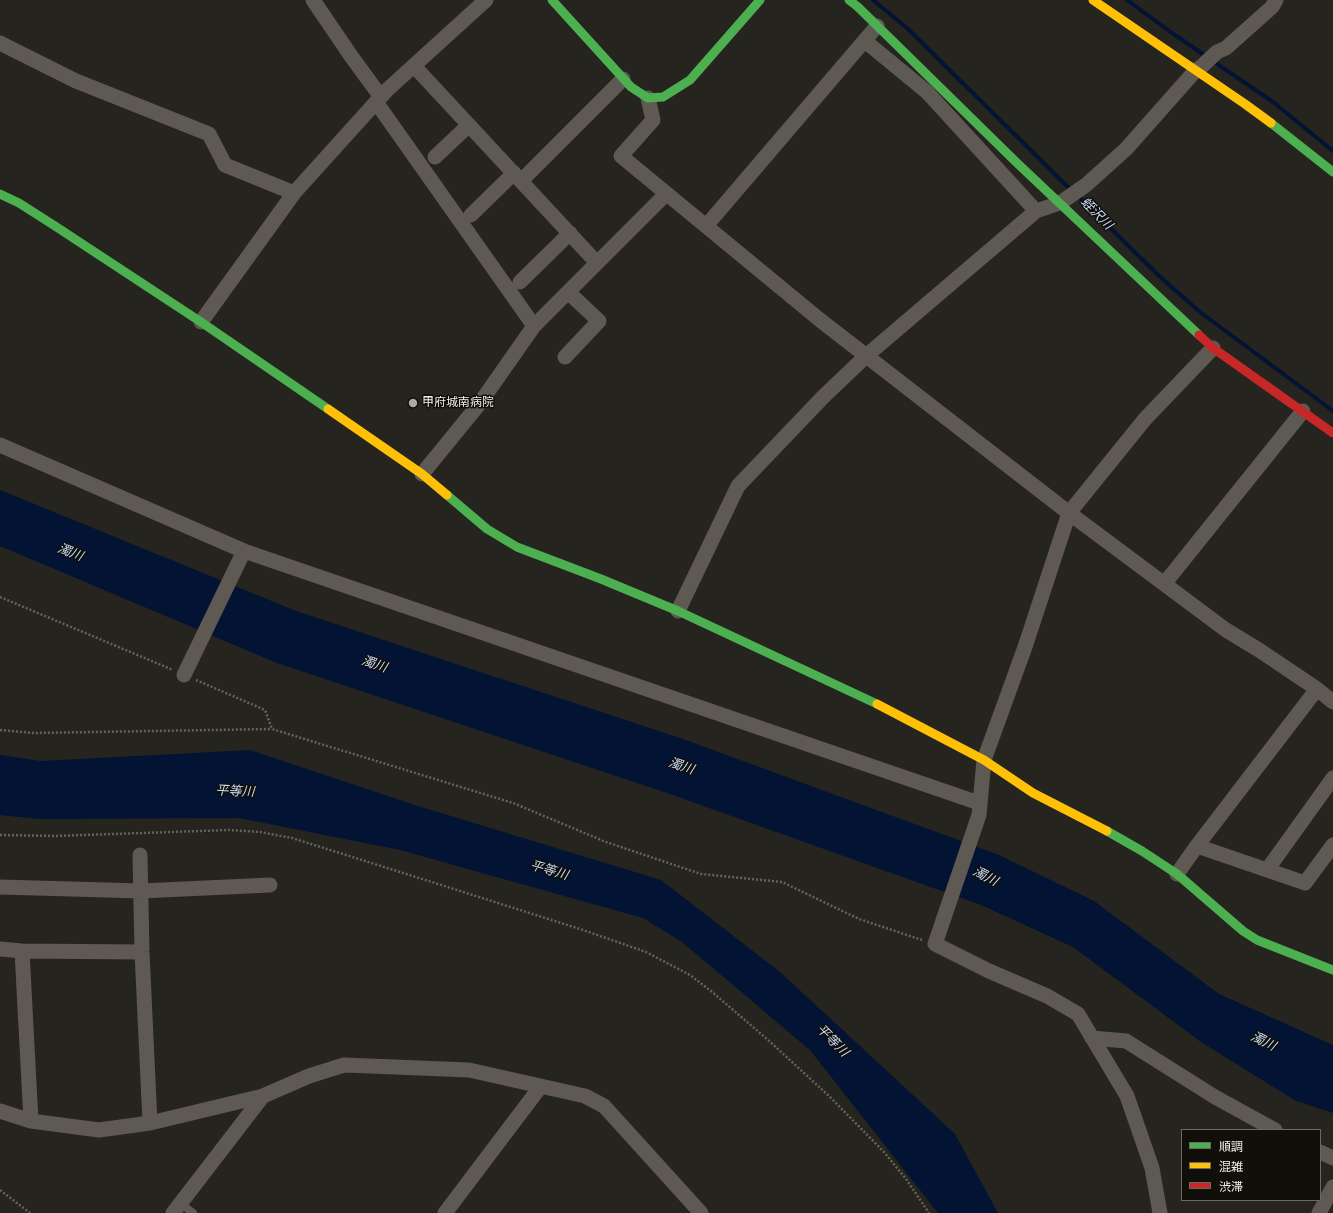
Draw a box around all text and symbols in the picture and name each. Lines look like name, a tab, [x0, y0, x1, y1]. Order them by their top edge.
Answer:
water label: 蛭沢川	[1077, 195, 1115, 233]
place label: 甲府城南病院	[422, 396, 494, 410]
marker: 甲府城南病院	[407, 397, 419, 409]
water label: 濁川	[55, 541, 85, 565]
water label: 濁川	[359, 654, 389, 676]
water label: 濁川	[666, 756, 696, 778]
water label: 平等川	[215, 783, 255, 801]
water label: 平等川	[528, 858, 570, 884]
water label: 濁川	[970, 864, 1000, 890]
water label: 平等川	[813, 1022, 851, 1060]
water label: 濁川	[1248, 1029, 1278, 1055]
legend	[1181, 1129, 1321, 1201]
text: 順調	[1219, 1140, 1243, 1154]
text: 混雑	[1219, 1160, 1243, 1174]
text: 渋滞	[1219, 1180, 1243, 1194]

